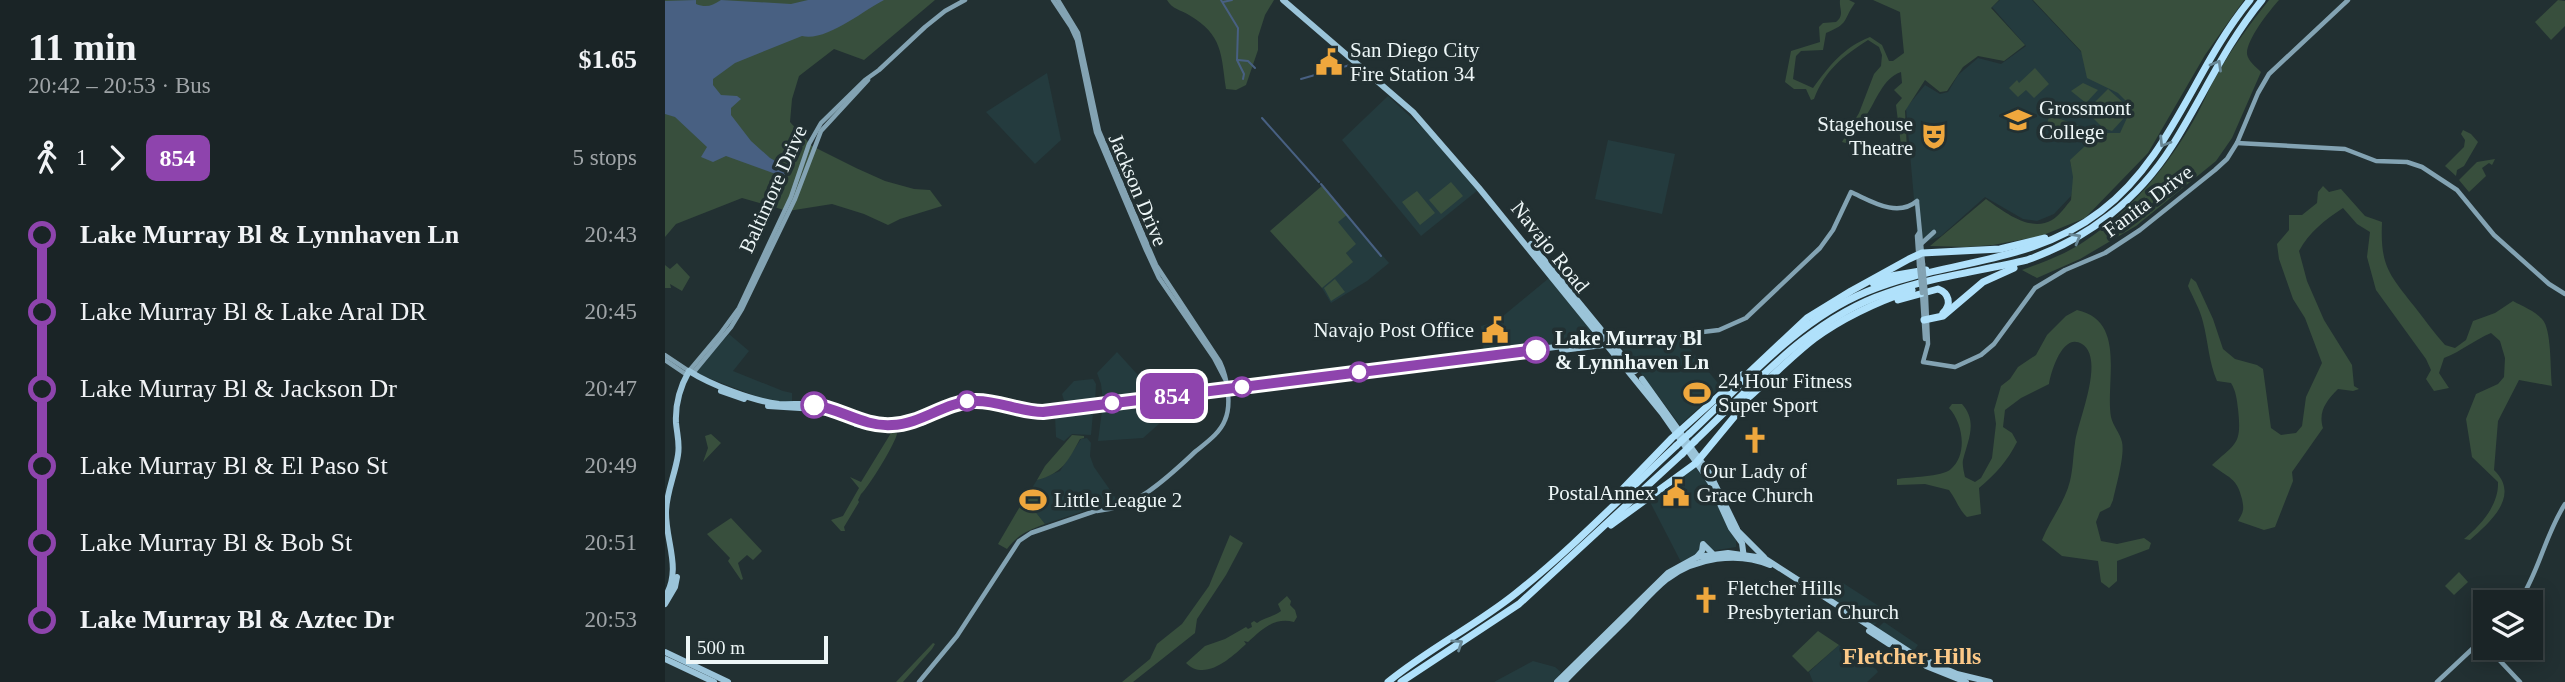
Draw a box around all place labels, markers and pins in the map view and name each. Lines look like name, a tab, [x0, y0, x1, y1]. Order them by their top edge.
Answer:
place label: San Diego City Fire Station 34	[1350, 38, 1480, 86]
public building icon: San Diego City Fire Station 34	[1314, 47, 1344, 77]
place label: Grossmont College	[2039, 96, 2131, 144]
school or university icon: Grossmont College	[2003, 105, 2033, 135]
place label: Stagehouse Theatre	[1817, 112, 1913, 160]
theatre icon: Stagehouse Theatre	[1919, 121, 1949, 151]
public building icon: Navajo Post Office	[1480, 315, 1510, 345]
place label: Navajo Post Office	[1313, 318, 1474, 342]
place label: Lake Murray Bl & Lynnhaven Ln	[1555, 326, 1709, 374]
marker: Lake Murray Bl & Lynnhaven Ln	[1523, 337, 1549, 363]
unlabelled marker	[1349, 362, 1369, 382]
place label: 24 Hour Fitness Super Sport	[1718, 369, 1852, 417]
unlabelled marker	[1232, 377, 1252, 397]
sports icon: 24 Hour Fitness Super Sport	[1682, 378, 1712, 408]
unlabelled marker	[957, 391, 977, 411]
unlabelled marker	[801, 392, 827, 418]
unlabelled marker	[1102, 393, 1122, 413]
church icon: Our Lady of Grace Church	[1740, 425, 1770, 455]
place label: Our Lady of Grace Church	[1696, 459, 1814, 507]
public building icon: PostalAnnex	[1661, 478, 1691, 508]
place label: PostalAnnex	[1548, 481, 1655, 505]
sports icon: Little League 2	[1018, 485, 1048, 515]
place label: Little League 2	[1054, 488, 1182, 512]
place label: Fletcher Hills Presbyterian Church	[1727, 576, 1900, 624]
church icon: Fletcher Hills Presbyterian Church	[1691, 585, 1721, 615]

